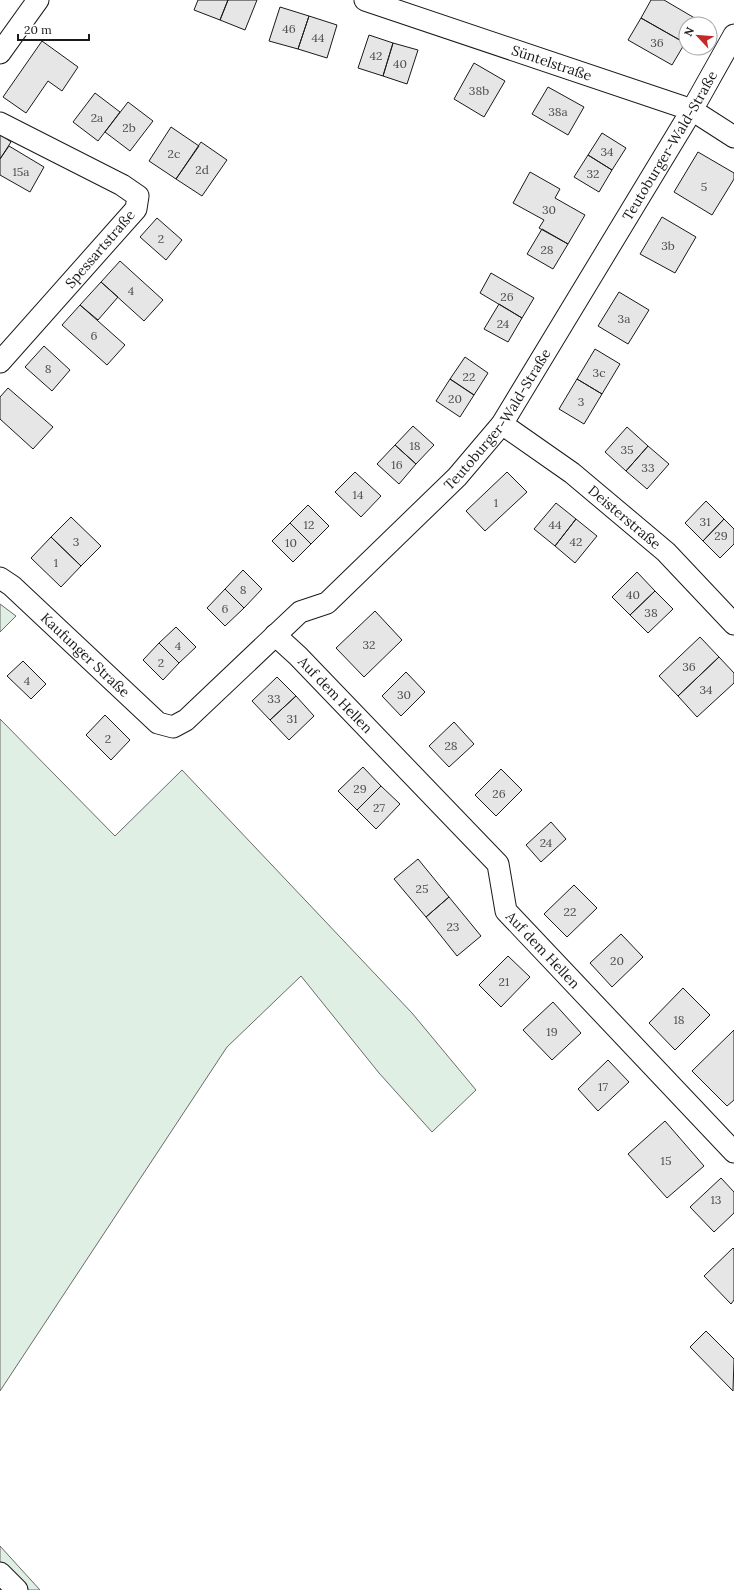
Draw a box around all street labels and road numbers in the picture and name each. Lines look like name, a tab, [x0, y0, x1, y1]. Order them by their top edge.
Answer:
street label: Süntelstraße	[509, 41, 595, 85]
street label: Teutoburger-Wald-Straße	[618, 67, 721, 224]
street label: Spessartstraße	[61, 206, 139, 292]
street label: Teutoburger-Wald-Straße	[440, 345, 555, 494]
street label: Deisterstraße	[584, 481, 665, 553]
street label: Kaufunger Straße	[37, 609, 134, 701]
street label: Auf dem Hellen	[294, 652, 377, 737]
street label: Auf dem Hellen	[501, 907, 584, 993]

